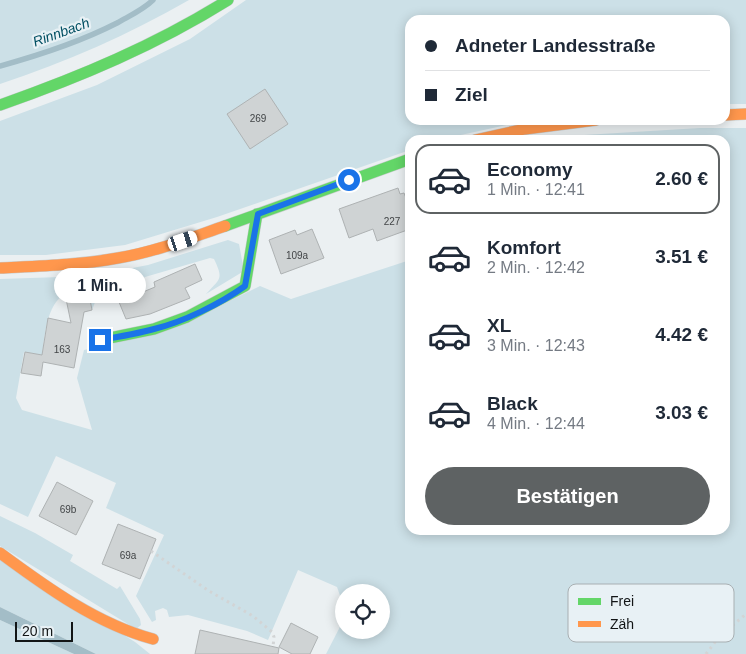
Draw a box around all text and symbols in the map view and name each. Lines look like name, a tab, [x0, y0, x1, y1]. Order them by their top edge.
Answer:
water label: Rinnbach	[30, 14, 92, 50]
text: Adneter Landesstraße	[455, 35, 656, 56]
text: Ziel	[455, 84, 488, 105]
house number: 269	[250, 113, 267, 124]
icon: car	[427, 157, 472, 202]
text: Economy	[487, 159, 573, 180]
text: 2.60 €	[655, 168, 708, 189]
route start	[338, 169, 360, 191]
text: 1 Min. · 12:41	[487, 181, 585, 198]
house number: 227	[384, 216, 401, 227]
car	[166, 229, 199, 253]
icon: car	[427, 235, 472, 280]
text: Komfort	[487, 237, 561, 258]
text: 3.51 €	[655, 246, 708, 267]
house number: 109a	[286, 250, 309, 261]
text: 2 Min. · 12:42	[487, 259, 585, 276]
callout: 1 Min.	[54, 268, 146, 302]
text: 1 Min.	[77, 277, 123, 294]
icon: car	[427, 313, 472, 358]
text: XL	[487, 315, 511, 336]
text: 4.42 €	[655, 324, 708, 345]
route end	[89, 329, 111, 351]
text: 3 Min. · 12:43	[487, 337, 585, 354]
house number: 163	[54, 344, 71, 355]
icon: car	[427, 391, 472, 436]
text: Black	[487, 393, 538, 414]
text: 3.03 €	[655, 402, 708, 423]
text: 4 Min. · 12:44	[487, 415, 585, 432]
button: Bestätigen	[425, 467, 710, 525]
house number: 69b	[60, 504, 77, 515]
house number: 69a	[120, 550, 137, 561]
map controls	[335, 584, 390, 639]
button: locate	[335, 584, 390, 639]
legend	[568, 584, 734, 642]
text: Frei	[610, 593, 634, 609]
text: Zäh	[610, 616, 634, 632]
scale bar	[15, 619, 72, 642]
text: 20 m	[22, 623, 53, 639]

